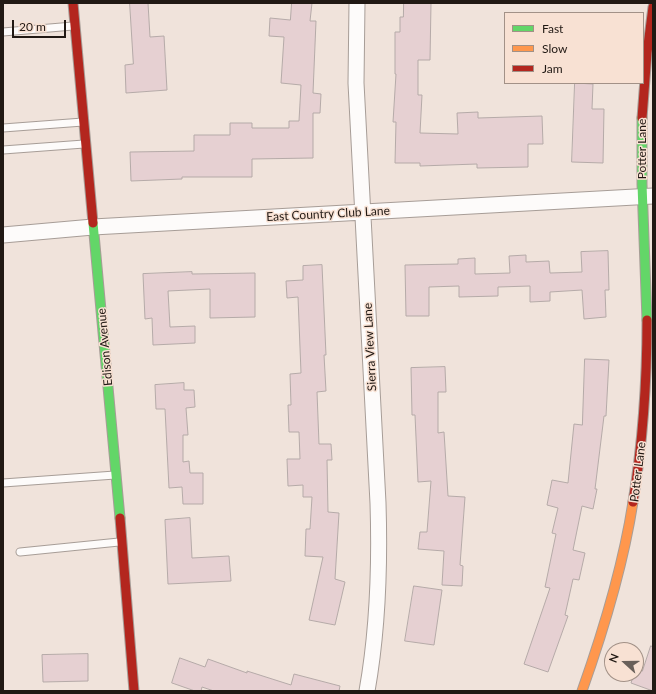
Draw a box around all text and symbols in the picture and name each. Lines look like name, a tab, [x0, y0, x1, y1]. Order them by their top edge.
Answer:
scale bar	[14, 12, 68, 38]
legend	[504, 12, 644, 84]
text: 20 m	[19, 19, 46, 34]
text: Fast	[542, 21, 563, 36]
text: Slow	[542, 41, 567, 56]
text: Jam	[542, 61, 563, 76]
street label: Potter Lane	[635, 119, 649, 179]
street label: East Country Club Lane	[266, 204, 390, 224]
street label: Sierra View Lane	[360, 303, 380, 391]
street label: Edison Avenue	[94, 308, 116, 386]
street label: Potter Lane	[627, 441, 649, 503]
north arrow	[604, 642, 644, 682]
text: N	[606, 652, 621, 664]

